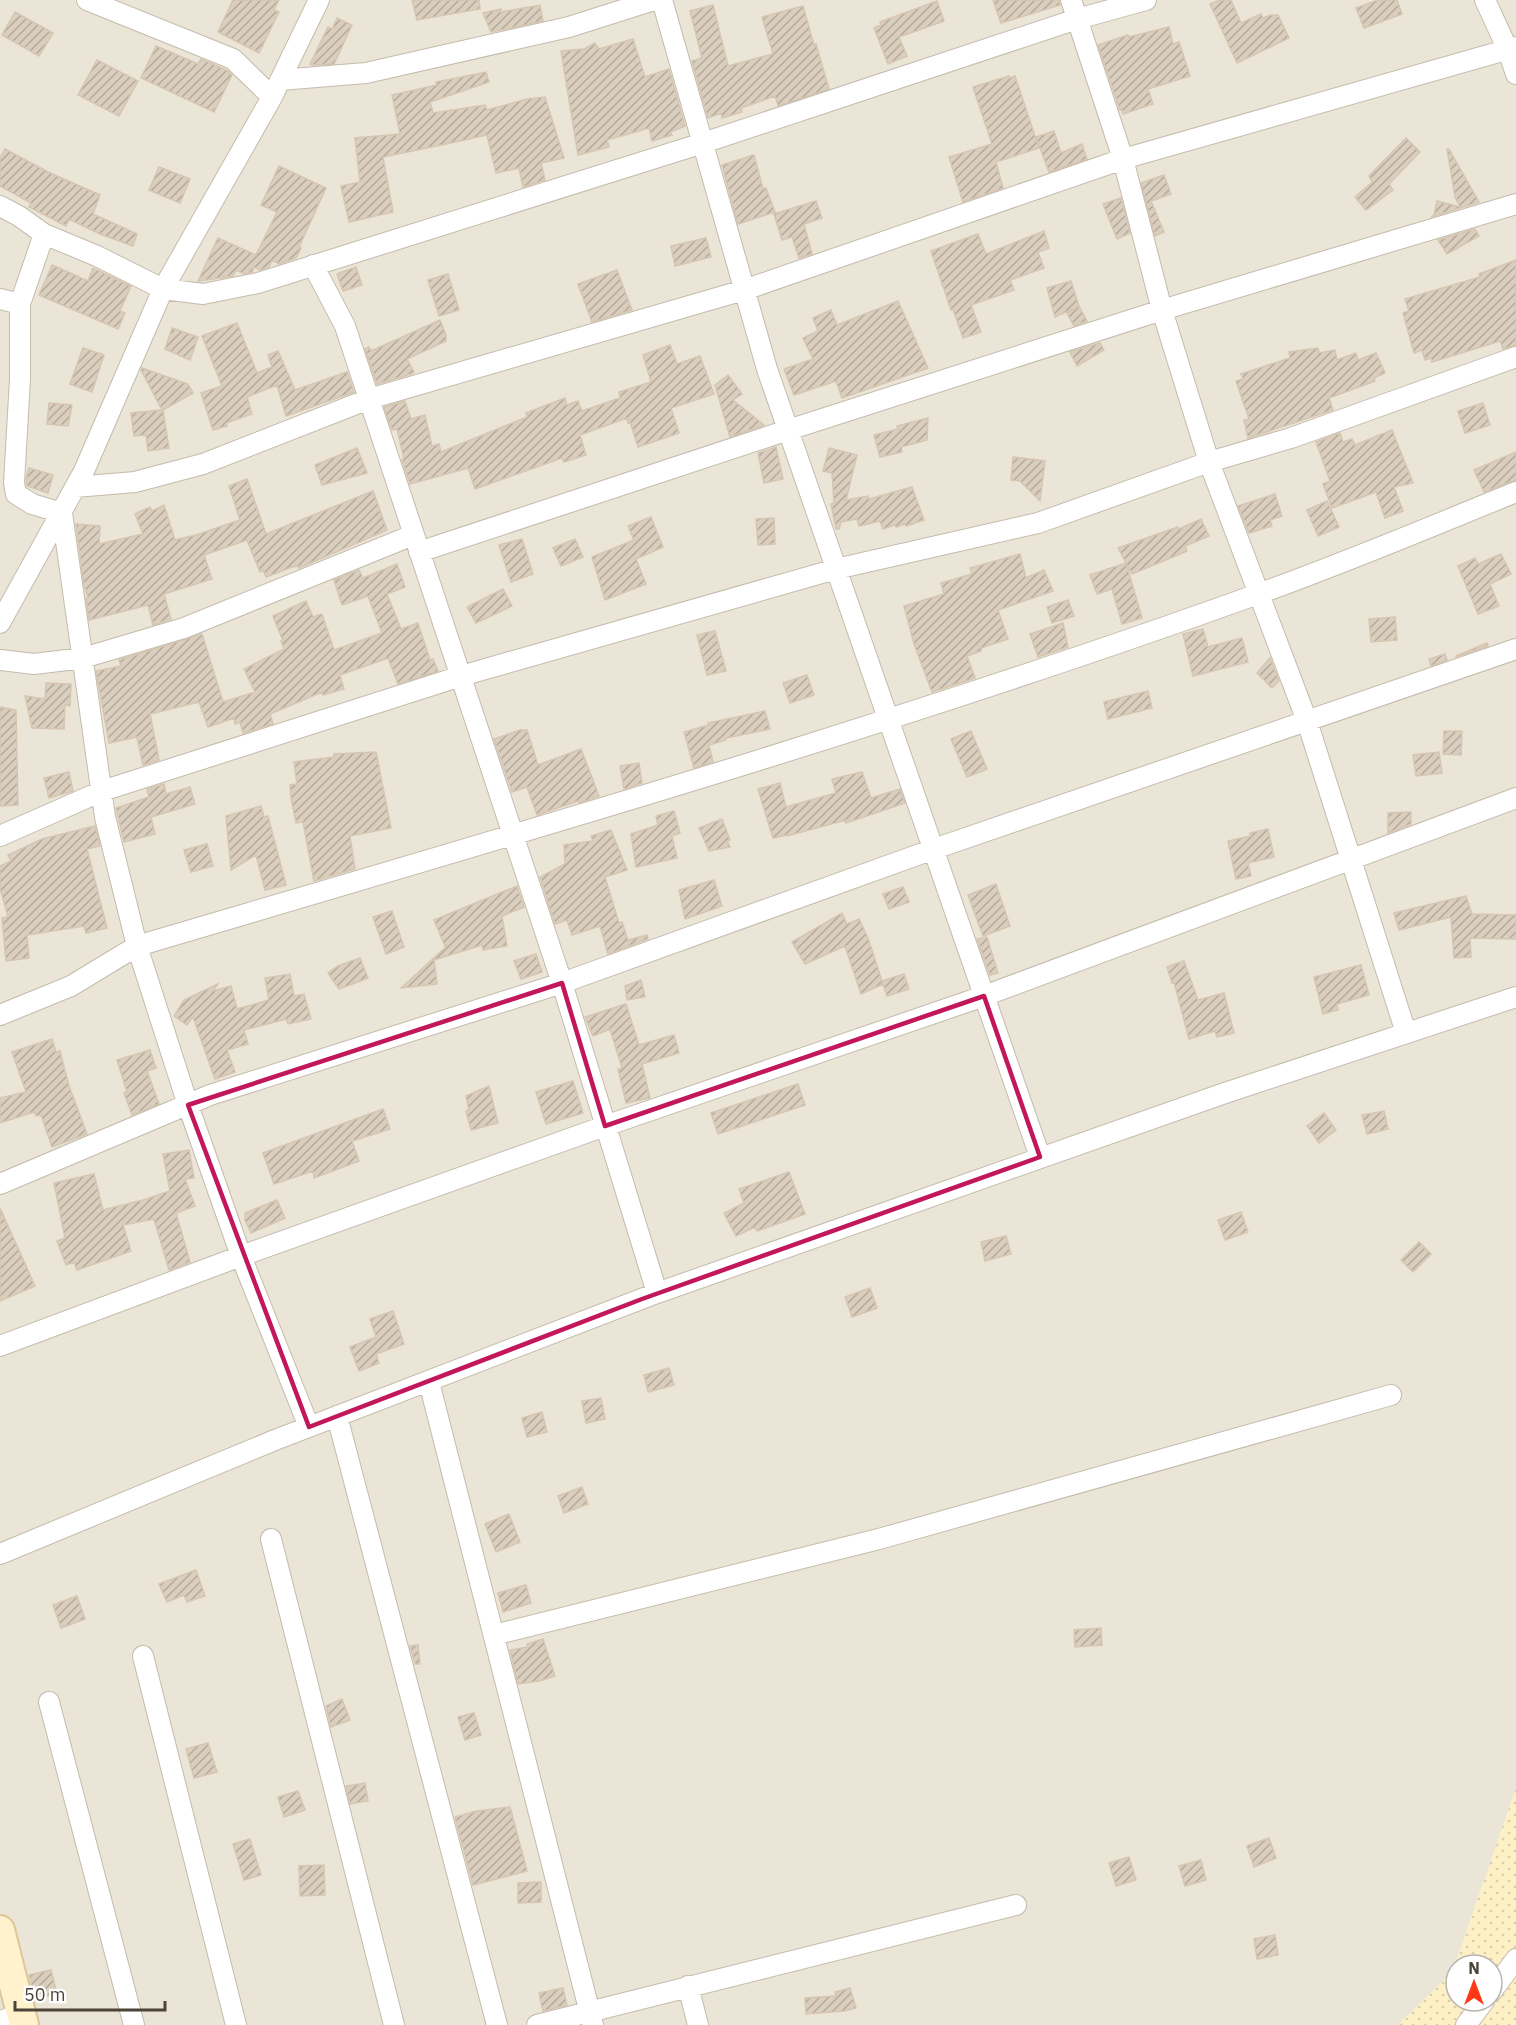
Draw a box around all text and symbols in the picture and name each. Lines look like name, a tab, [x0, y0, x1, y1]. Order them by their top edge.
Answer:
north arrow	[1444, 1953, 1504, 2013]
text: N	[1468, 1958, 1480, 1978]
scale bar	[15, 1974, 165, 2012]
text: 50 m	[24, 1983, 66, 2006]

